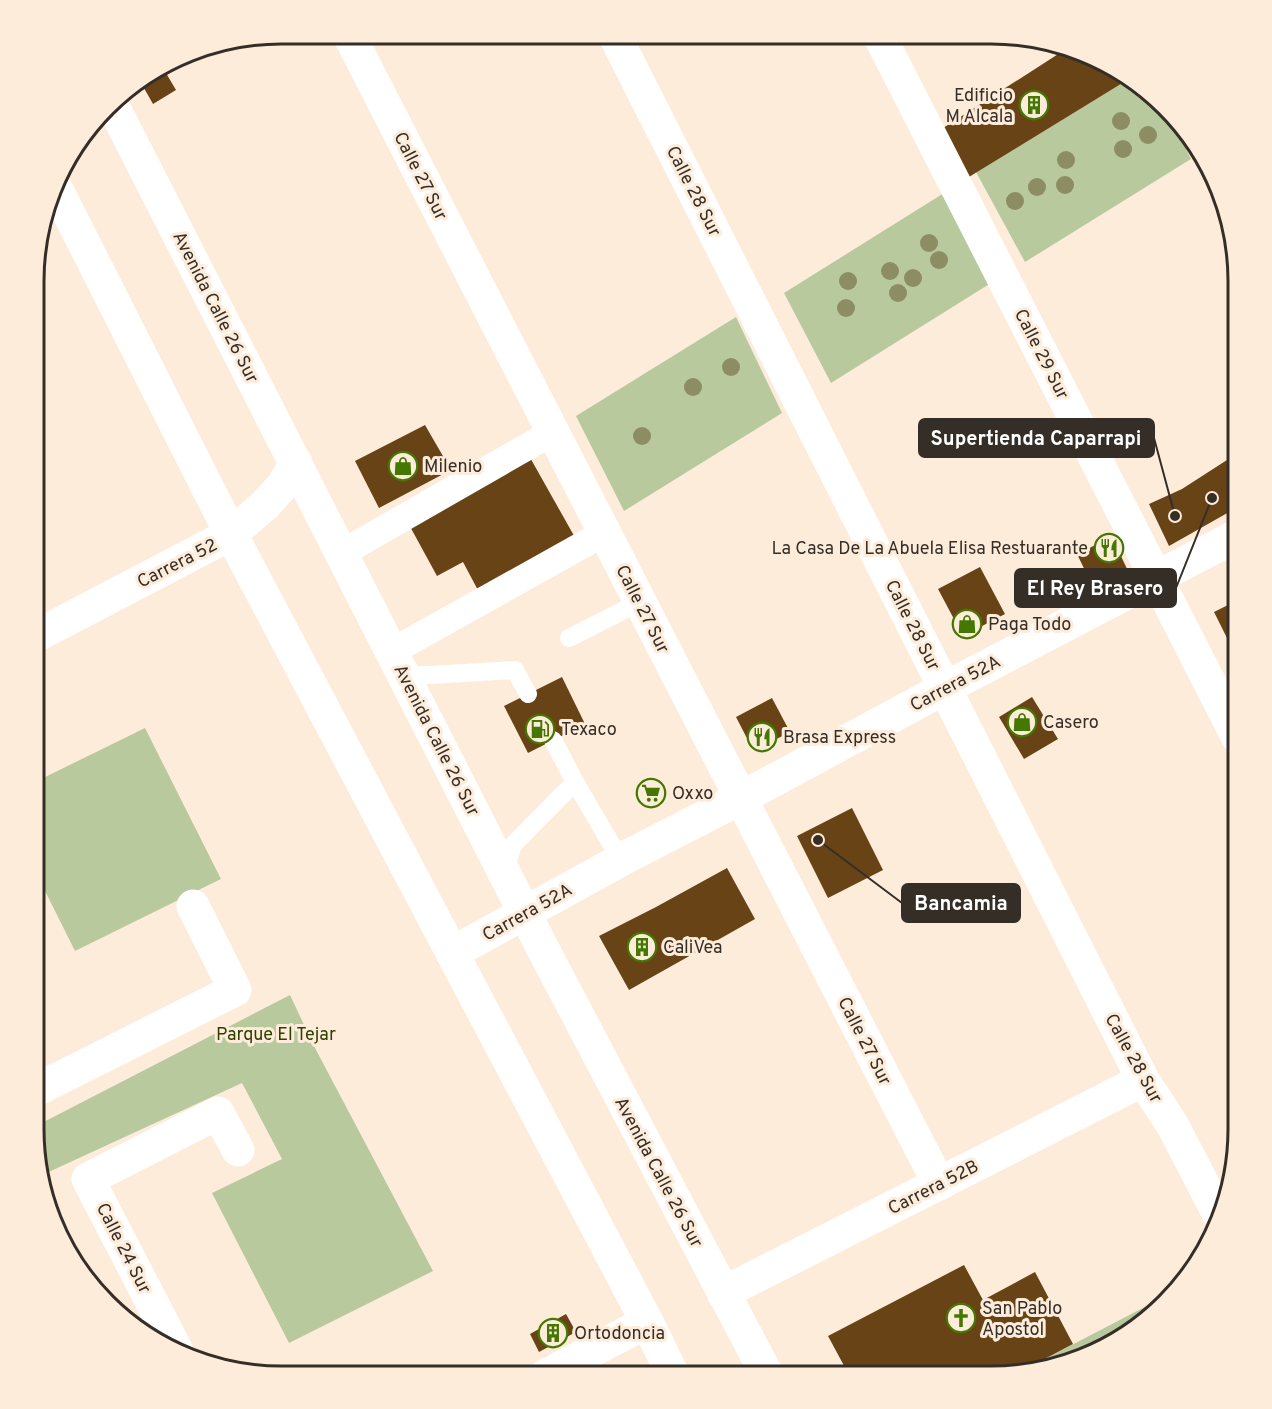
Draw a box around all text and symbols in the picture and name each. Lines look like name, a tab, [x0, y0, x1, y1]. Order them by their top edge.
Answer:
place label: Edificio M Alcala	[946, 85, 1013, 129]
building icon: Edificio M Alcala	[1018, 89, 1050, 121]
street label: Calle 27 Sur	[388, 129, 452, 225]
street label: Calle 28 Sur	[660, 142, 725, 241]
street label: Avenida Calle 26 Sur	[166, 228, 263, 387]
street label: Calle 29 Sur	[1008, 306, 1073, 404]
callout: Supertienda Caparrapi	[919, 419, 1154, 457]
text: Supertienda Caparrapi	[931, 427, 1141, 453]
shop icon: Milenio	[387, 450, 419, 482]
place label: Milenio	[424, 456, 482, 479]
restaurant icon: La Casa De La Abuela Elisa Restuarante	[1093, 532, 1125, 564]
street label: Carrera 52	[134, 534, 222, 594]
place label: La Casa De La Abuela Elisa Restuarante	[771, 538, 1088, 561]
street label: Calle 27 Sur	[610, 562, 674, 658]
callout: El Rey Brasero	[1015, 569, 1176, 607]
street label: Calle 28 Sur	[879, 576, 944, 675]
text: El Rey Brasero	[1027, 577, 1163, 603]
shop icon: Paga Todo	[951, 608, 983, 640]
place label: Paga Todo	[988, 614, 1071, 637]
street label: Carrera 52A	[906, 651, 1005, 718]
street label: Avenida Calle 26 Sur	[387, 661, 484, 820]
shop icon: Casero	[1006, 706, 1038, 738]
place label: Casero	[1043, 712, 1099, 735]
fuel station icon: Texaco	[524, 713, 556, 745]
place label: Texaco	[561, 719, 617, 742]
restaurant icon: Brasa Express	[746, 721, 778, 753]
place label: Brasa Express	[783, 727, 896, 750]
supermarket icon: Oxxo	[635, 777, 667, 809]
place label: Oxxo	[672, 783, 713, 806]
street label: Carrera 52A	[479, 879, 577, 947]
callout: Bancamia	[902, 884, 1020, 922]
text: Bancamia	[914, 892, 1008, 918]
building icon: CaliVea	[626, 931, 658, 963]
place label: CaliVea	[663, 937, 723, 960]
street label: Calle 27 Sur	[832, 994, 896, 1090]
street label: Calle 28 Sur	[1099, 1010, 1167, 1107]
park label: Parque El Tejar	[216, 1024, 336, 1047]
street label: Avenida Calle 26 Sur	[608, 1093, 707, 1252]
street label: Carrera 52B	[884, 1156, 983, 1221]
street label: Calle 24 Sur	[90, 1199, 155, 1298]
place label: San Pablo Apostol	[982, 1298, 1062, 1342]
church icon: San Pablo Apostol	[945, 1302, 977, 1334]
building icon: Ortodoncia	[537, 1317, 569, 1349]
place label: Ortodoncia	[574, 1323, 665, 1346]

